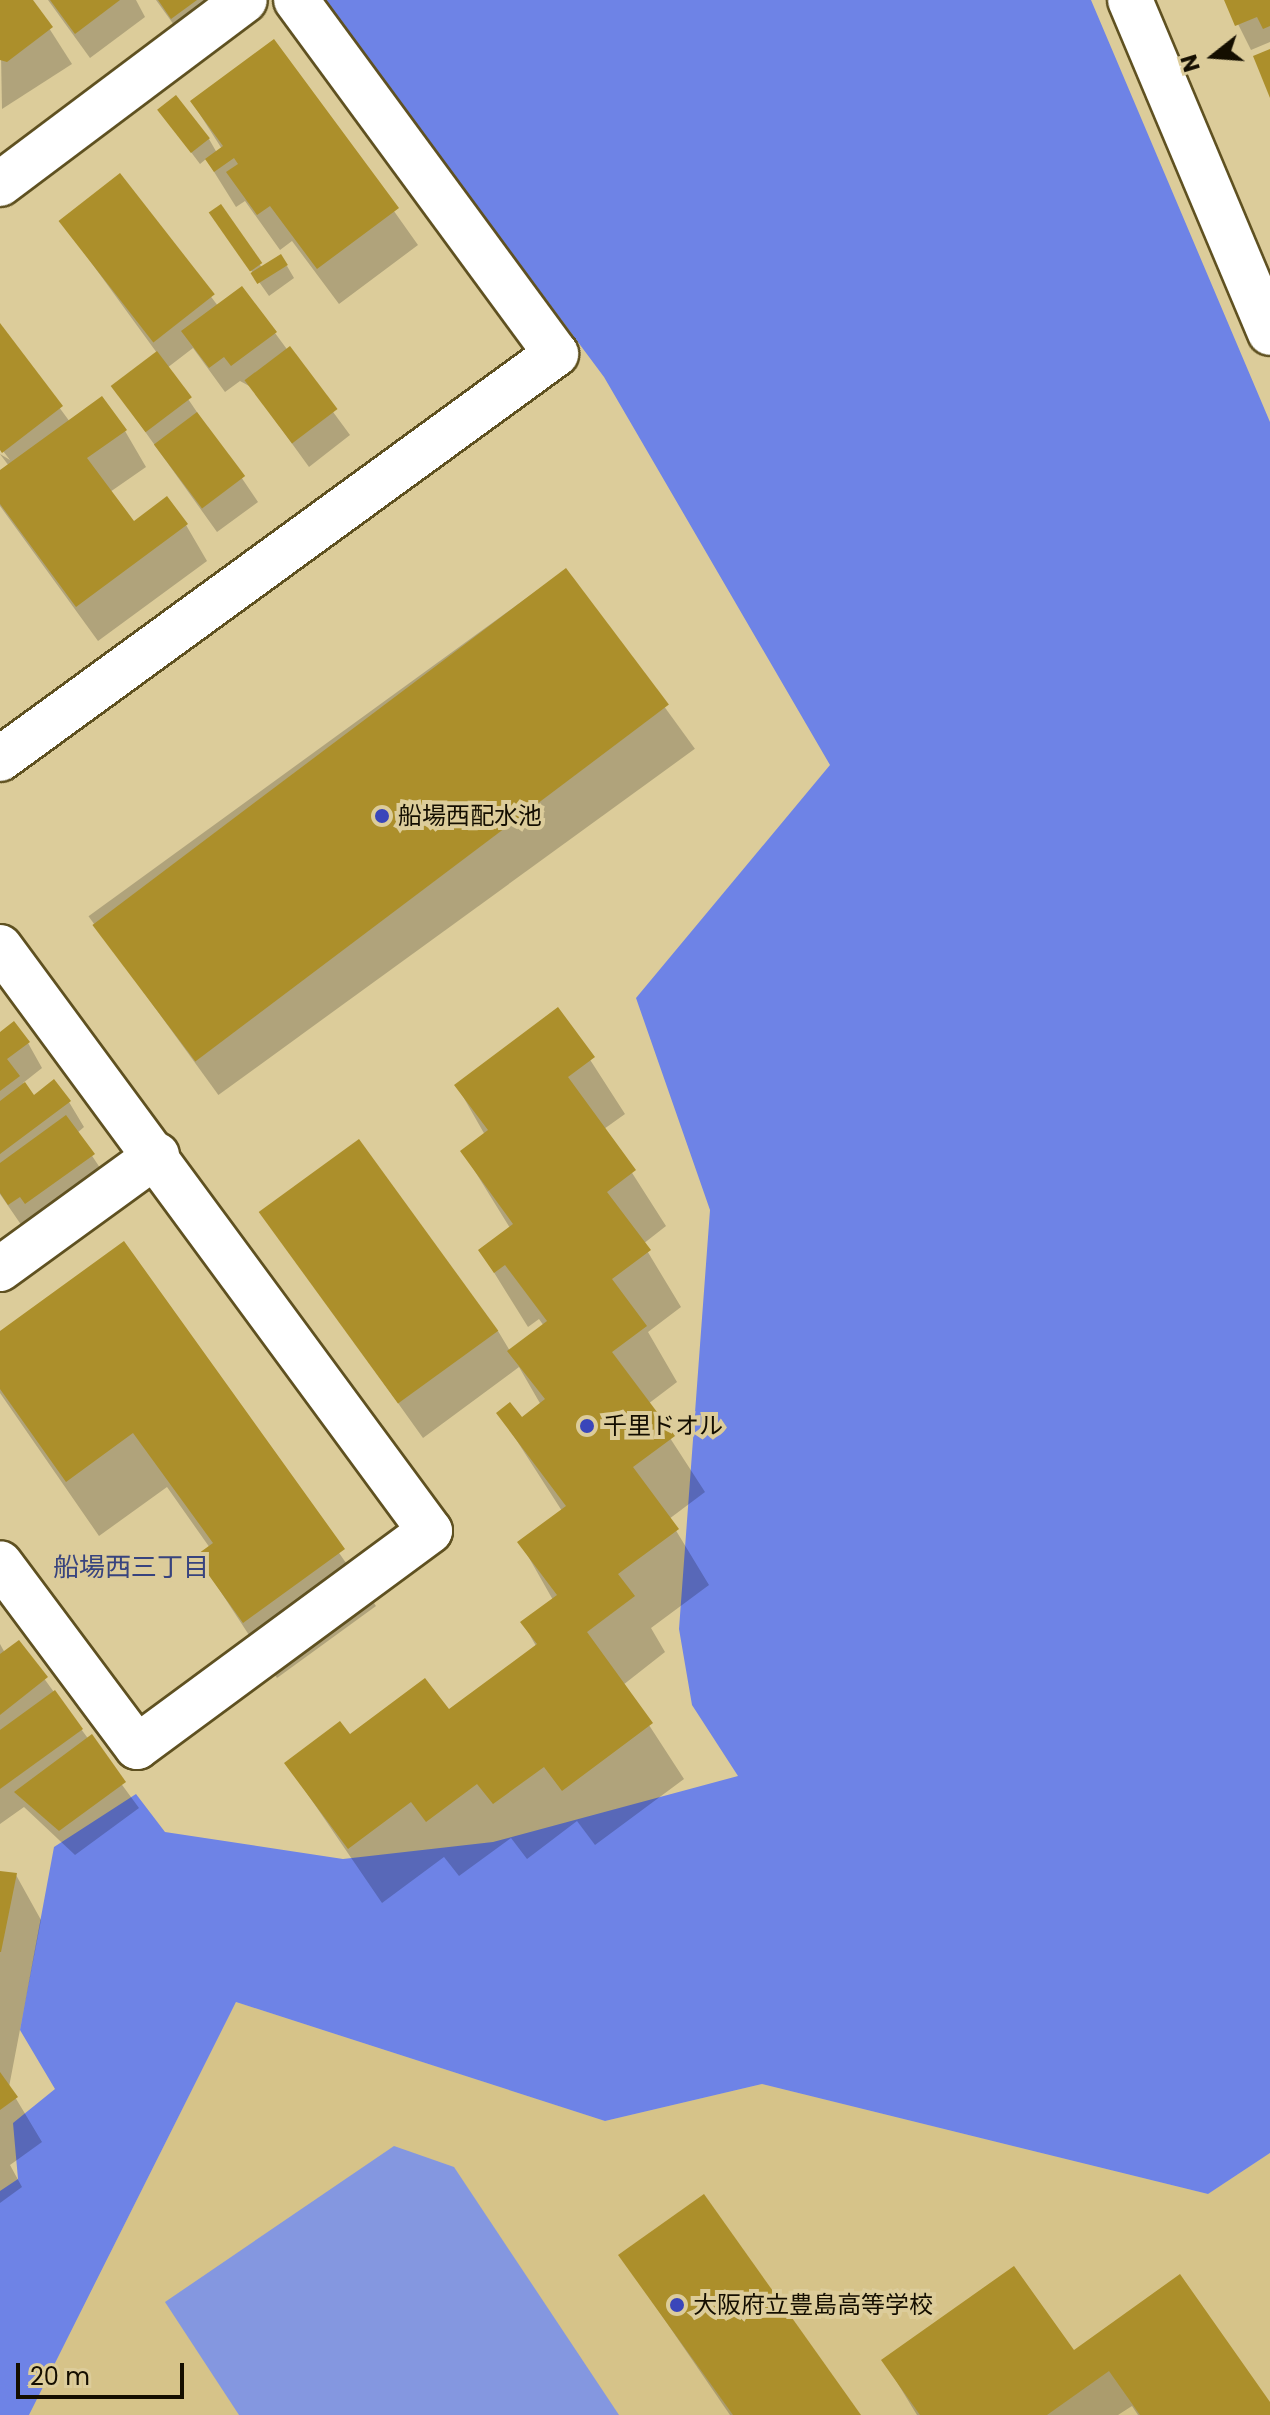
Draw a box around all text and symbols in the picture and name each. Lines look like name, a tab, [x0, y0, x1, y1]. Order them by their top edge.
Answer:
north arrow	[1174, 16, 1254, 96]
text: N	[1173, 51, 1208, 76]
place label: 船場西配水池	[398, 802, 542, 830]
marker: 船場西配水池	[373, 807, 391, 825]
place label: 千里ドオル	[603, 1412, 723, 1440]
marker: 千里ドオル	[578, 1417, 596, 1435]
district label: 船場西三丁目	[53, 1552, 209, 1584]
place label: 大阪府立豊島高等学校	[693, 2291, 933, 2319]
marker: 大阪府立豊島高等学校	[668, 2296, 686, 2314]
scale bar	[20, 2347, 188, 2397]
text: 20 m	[30, 2360, 90, 2393]

